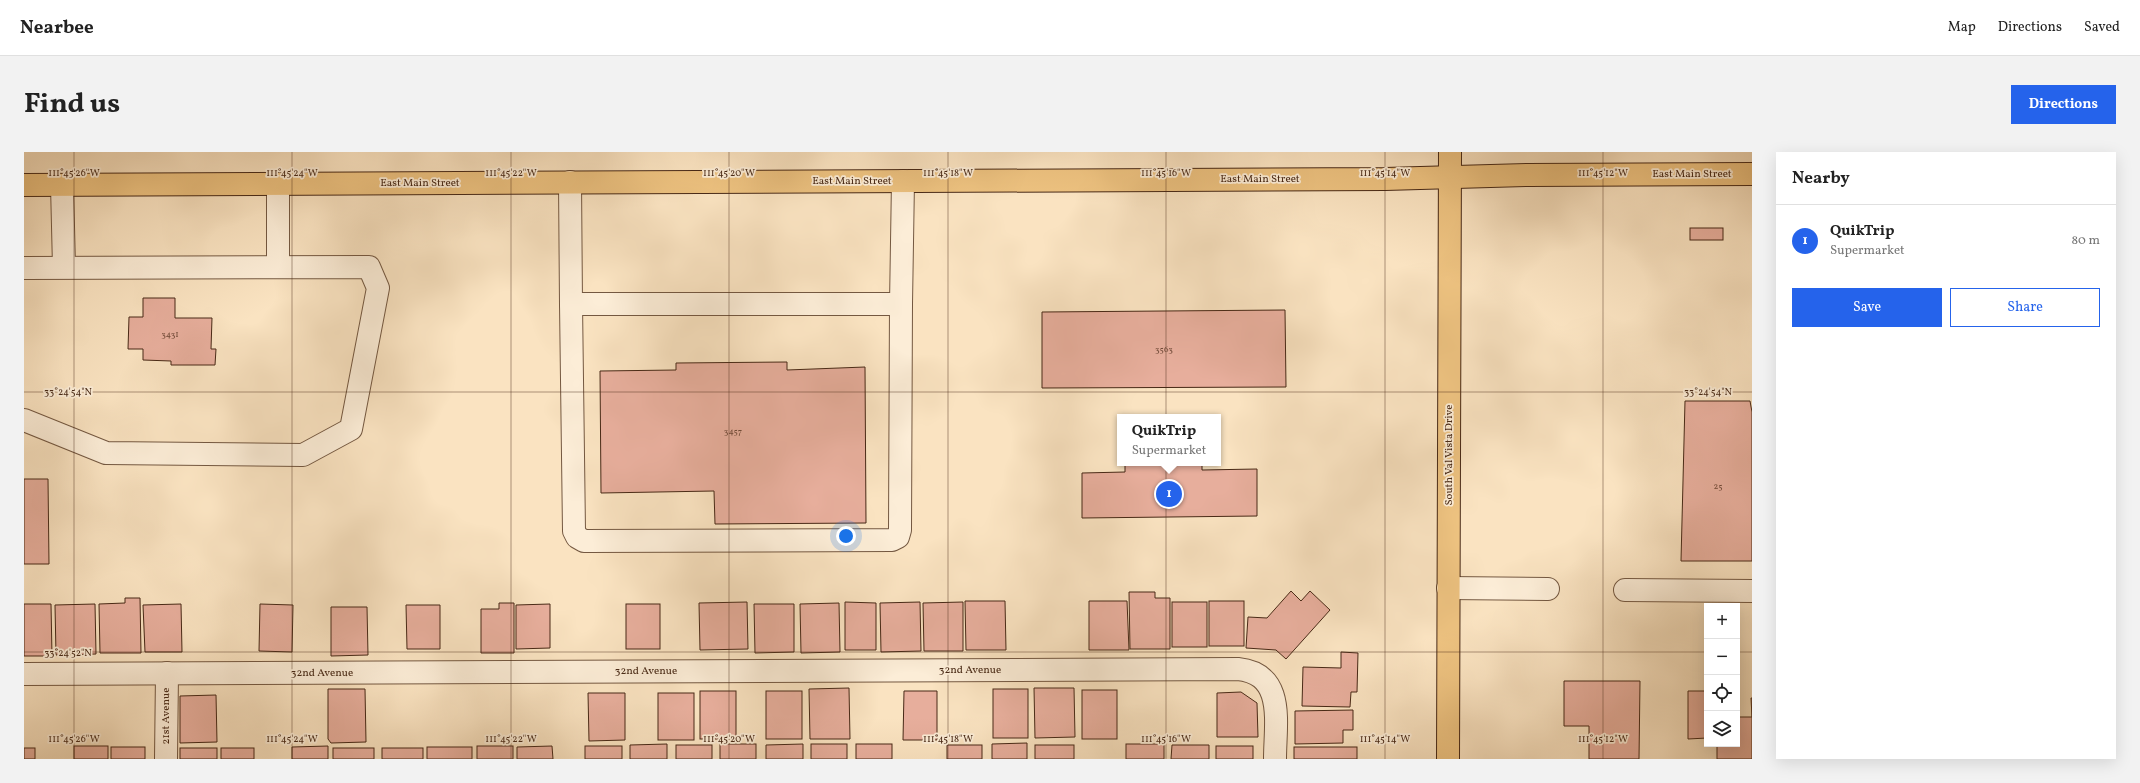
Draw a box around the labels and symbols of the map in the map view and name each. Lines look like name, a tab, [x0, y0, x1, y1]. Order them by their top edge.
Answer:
text: 111°45'26"W	[48, 166, 100, 180]
text: 111°45'24"W	[266, 166, 318, 180]
text: 111°45'22"W	[485, 166, 537, 180]
text: 111°45'20"W	[703, 166, 755, 180]
text: 111°45'18"W	[923, 166, 973, 180]
text: 111°45'16"W	[1141, 166, 1191, 180]
text: 111°45'14"W	[1360, 166, 1410, 180]
text: 111°45'12"W	[1578, 166, 1628, 180]
street label: East Main Street	[1652, 167, 1732, 182]
street label: East Main Street	[1220, 172, 1300, 187]
street label: East Main Street	[812, 174, 892, 189]
street label: East Main Street	[380, 176, 460, 191]
house number: 3431	[161, 328, 179, 341]
house number: 3563	[1155, 343, 1173, 356]
text: 33°24'54"N	[44, 385, 93, 399]
text: 33°24'54"N	[1684, 385, 1733, 399]
street label: South Val Vista Drive	[1442, 404, 1457, 506]
house number: 3457	[724, 425, 742, 438]
pin: 1	[1156, 479, 1182, 509]
house number: 25	[1713, 480, 1723, 493]
your location	[836, 526, 856, 546]
text: 33°24'52"N	[44, 646, 92, 660]
street label: 32nd Avenue	[939, 663, 1001, 678]
street label: 32nd Avenue	[615, 664, 677, 679]
street label: 32nd Avenue	[291, 666, 353, 681]
street label: 21st Avenue	[159, 688, 174, 744]
text: 111°45'26"W	[48, 732, 100, 746]
text: 111°45'24"W	[266, 732, 318, 746]
text: 111°45'22"W	[485, 732, 537, 746]
text: 111°45'20"W	[703, 732, 755, 746]
text: 111°45'18"W	[923, 732, 973, 746]
text: 111°45'16"W	[1141, 732, 1191, 746]
text: 111°45'14"W	[1360, 732, 1410, 746]
text: 111°45'12"W	[1578, 732, 1628, 746]

